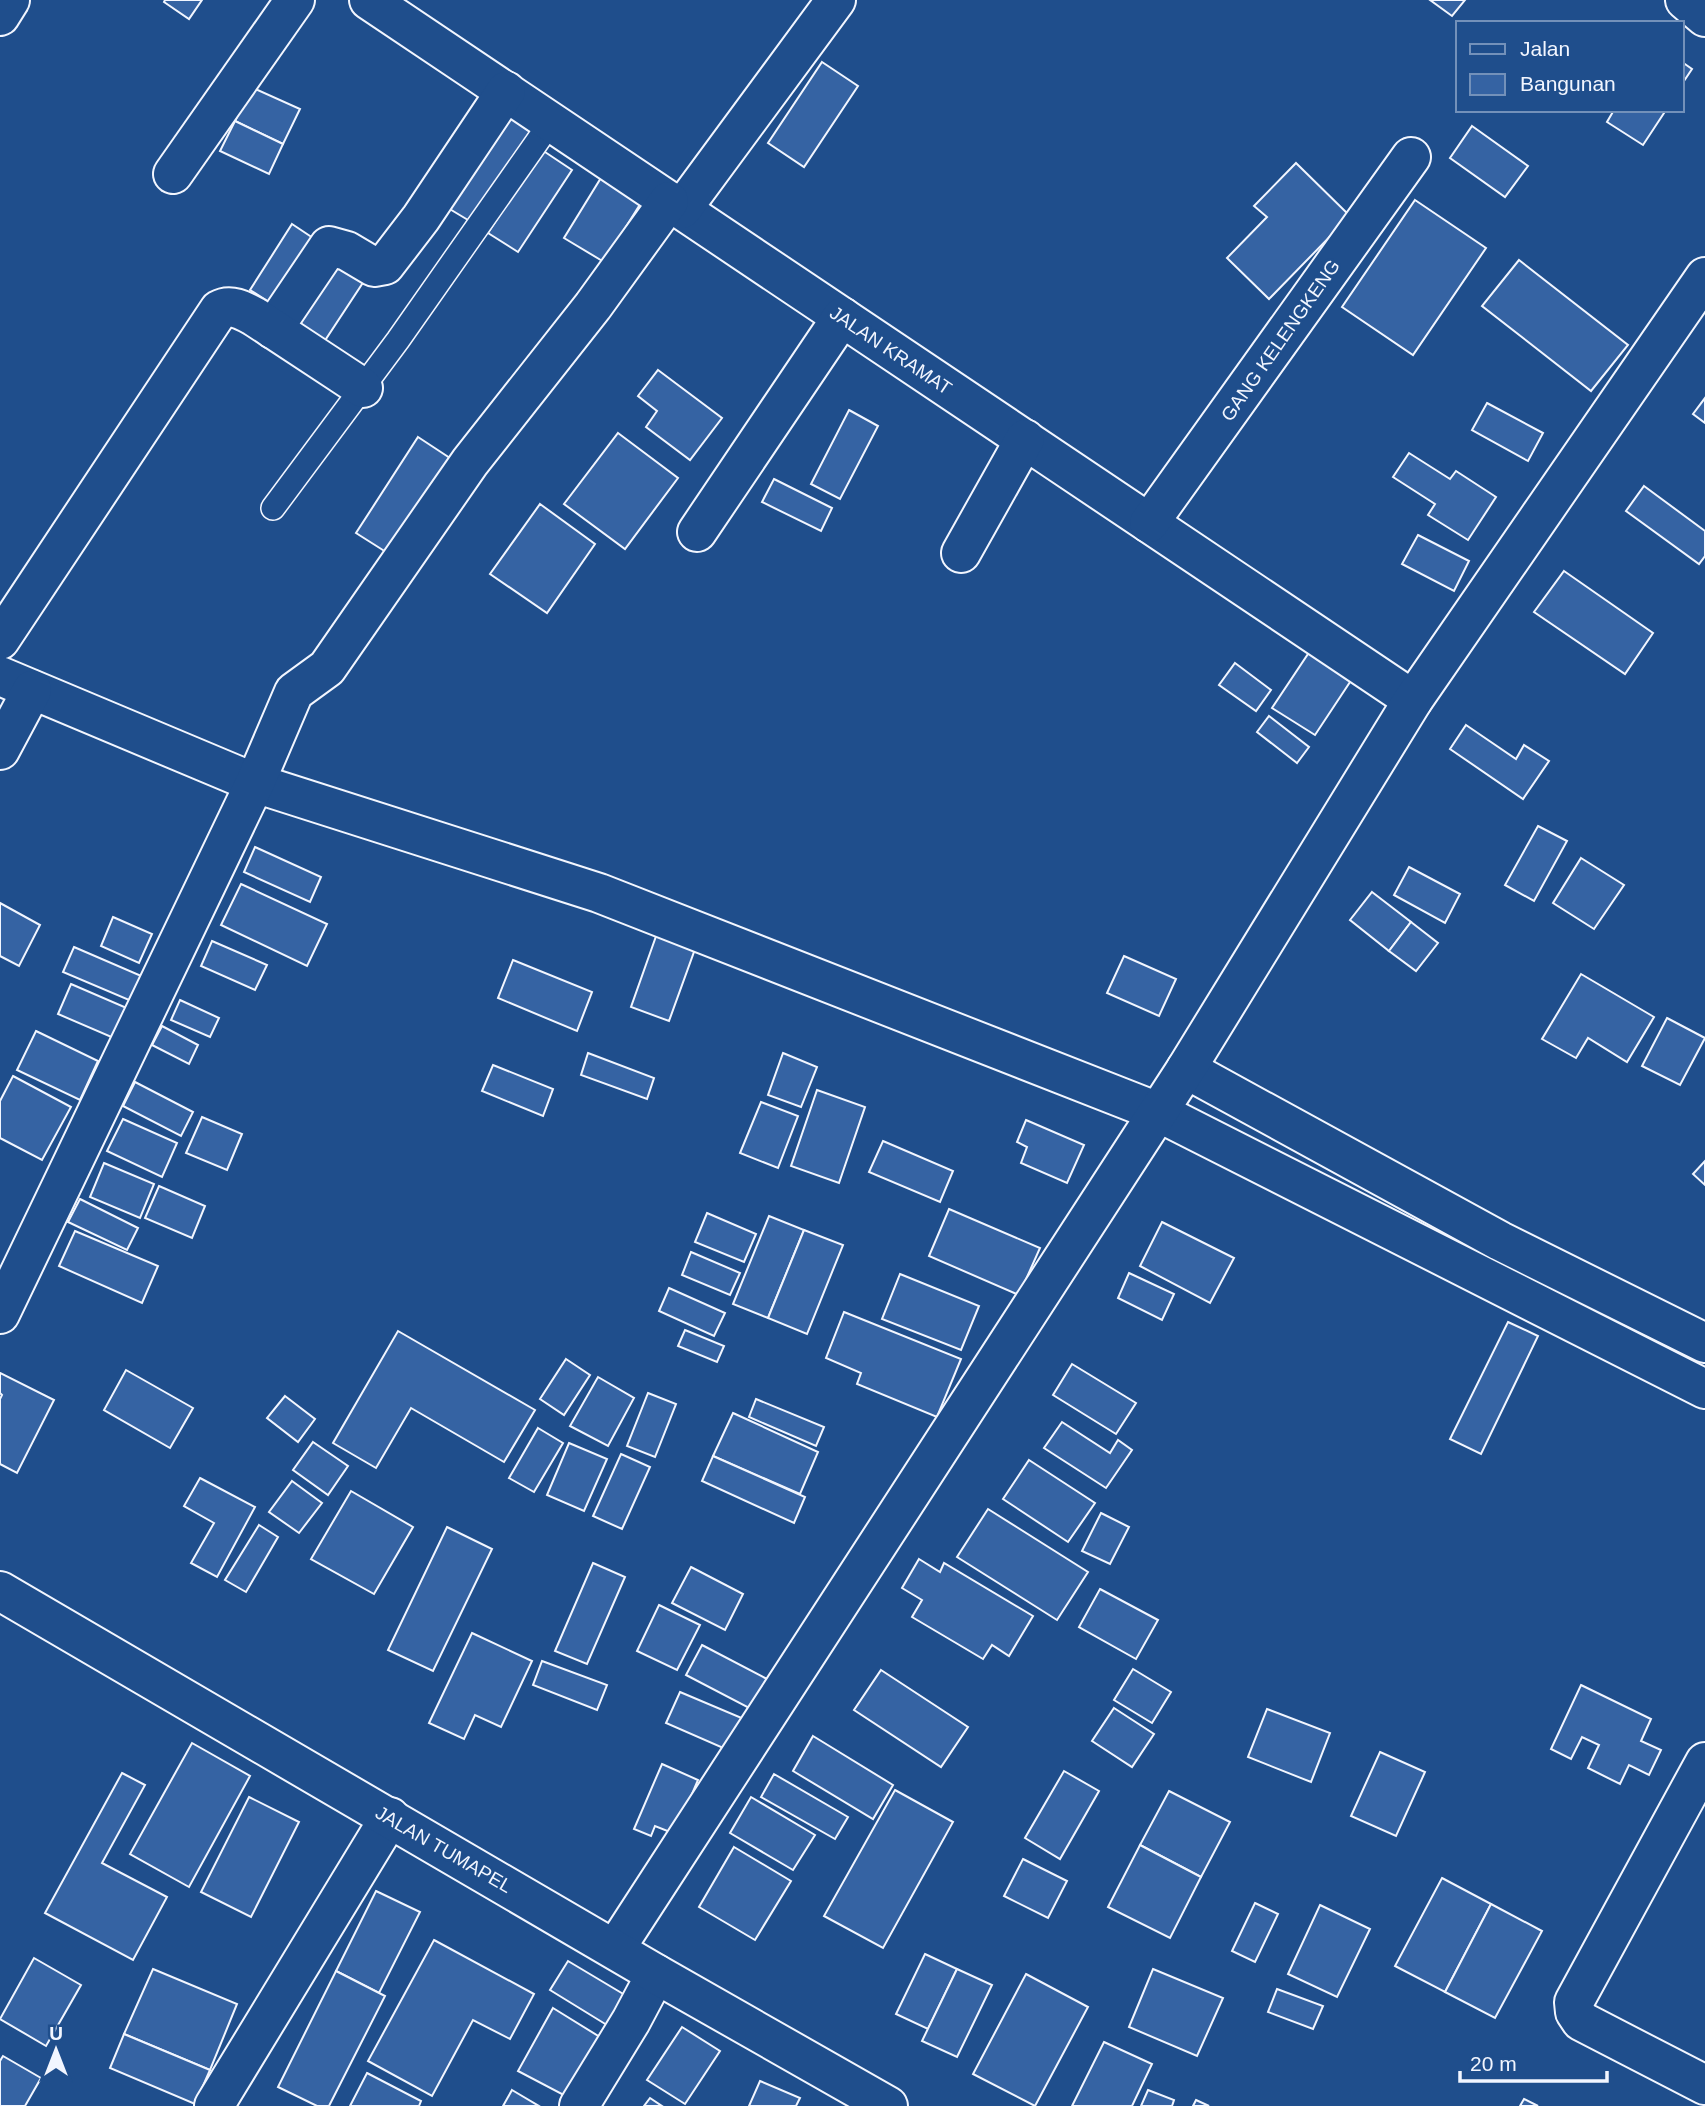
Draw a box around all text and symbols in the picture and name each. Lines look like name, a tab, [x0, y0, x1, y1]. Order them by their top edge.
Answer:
legend	[1456, 21, 1684, 112]
text: Jalan	[1520, 37, 1570, 60]
text: Bangunan	[1520, 72, 1616, 95]
street label: GANG KELENGKENG	[1217, 256, 1344, 425]
street label: JALAN KRAMAT	[826, 302, 956, 399]
street label: JALAN TUMAPEL	[372, 1802, 516, 1897]
north arrow	[21, 2015, 91, 2085]
text: U	[49, 2023, 63, 2044]
scale bar	[1460, 2039, 1607, 2084]
text: 20 m	[1470, 2052, 1517, 2075]

